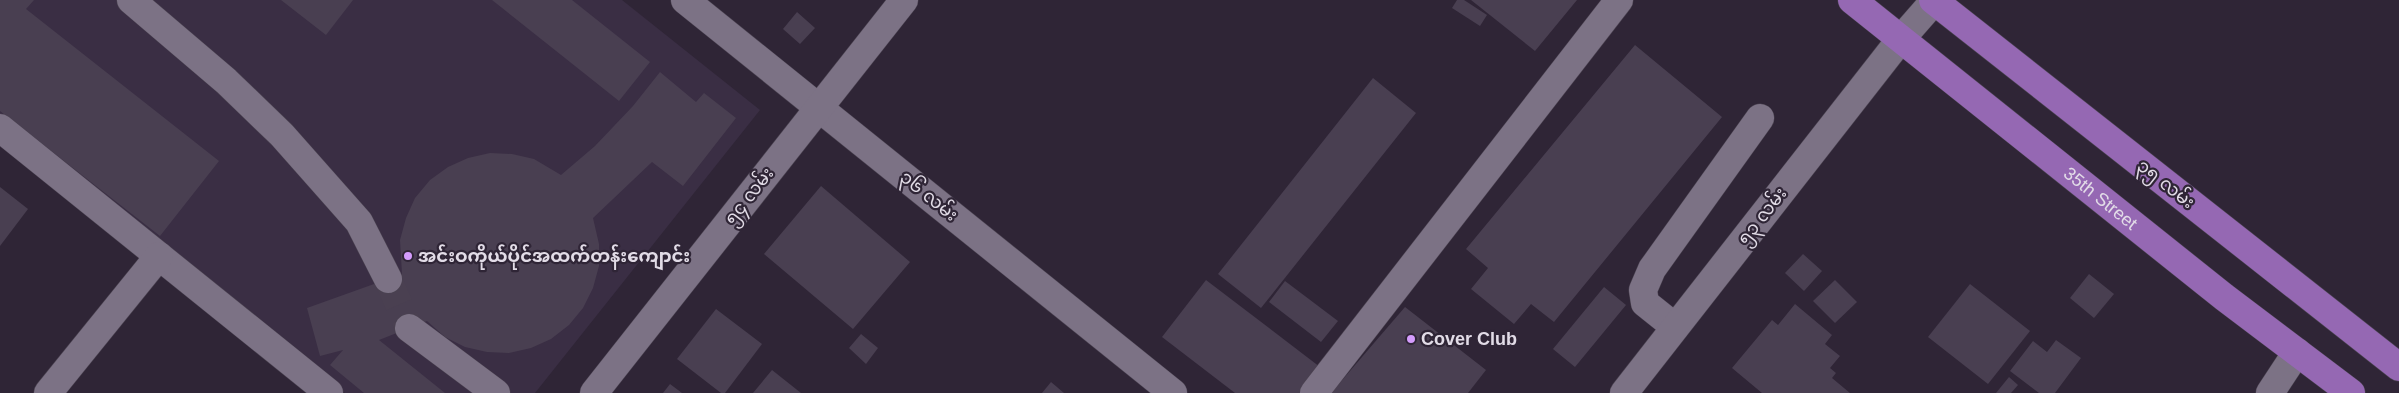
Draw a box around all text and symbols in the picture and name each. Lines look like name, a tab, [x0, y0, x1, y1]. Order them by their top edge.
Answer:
street label: ၃၅ လမ်း	[2130, 153, 2200, 216]
street label: ၅၄ လမ်း	[718, 162, 781, 232]
street label: 35th Street	[2060, 163, 2141, 234]
street label: ၃၆ လမ်း	[893, 165, 964, 229]
street label: ၅၃ လမ်း	[1731, 182, 1794, 252]
place label: အင်းဝကိုယ်ပိုင်အထက်တန်းကျောင်း	[418, 244, 690, 271]
marker: အင်းဝကိုယ်ပိုင်အထက်တန်းကျောင်း	[402, 250, 414, 262]
place label: Cover Club	[1421, 329, 1517, 349]
marker: Cover Club	[1405, 333, 1417, 345]

